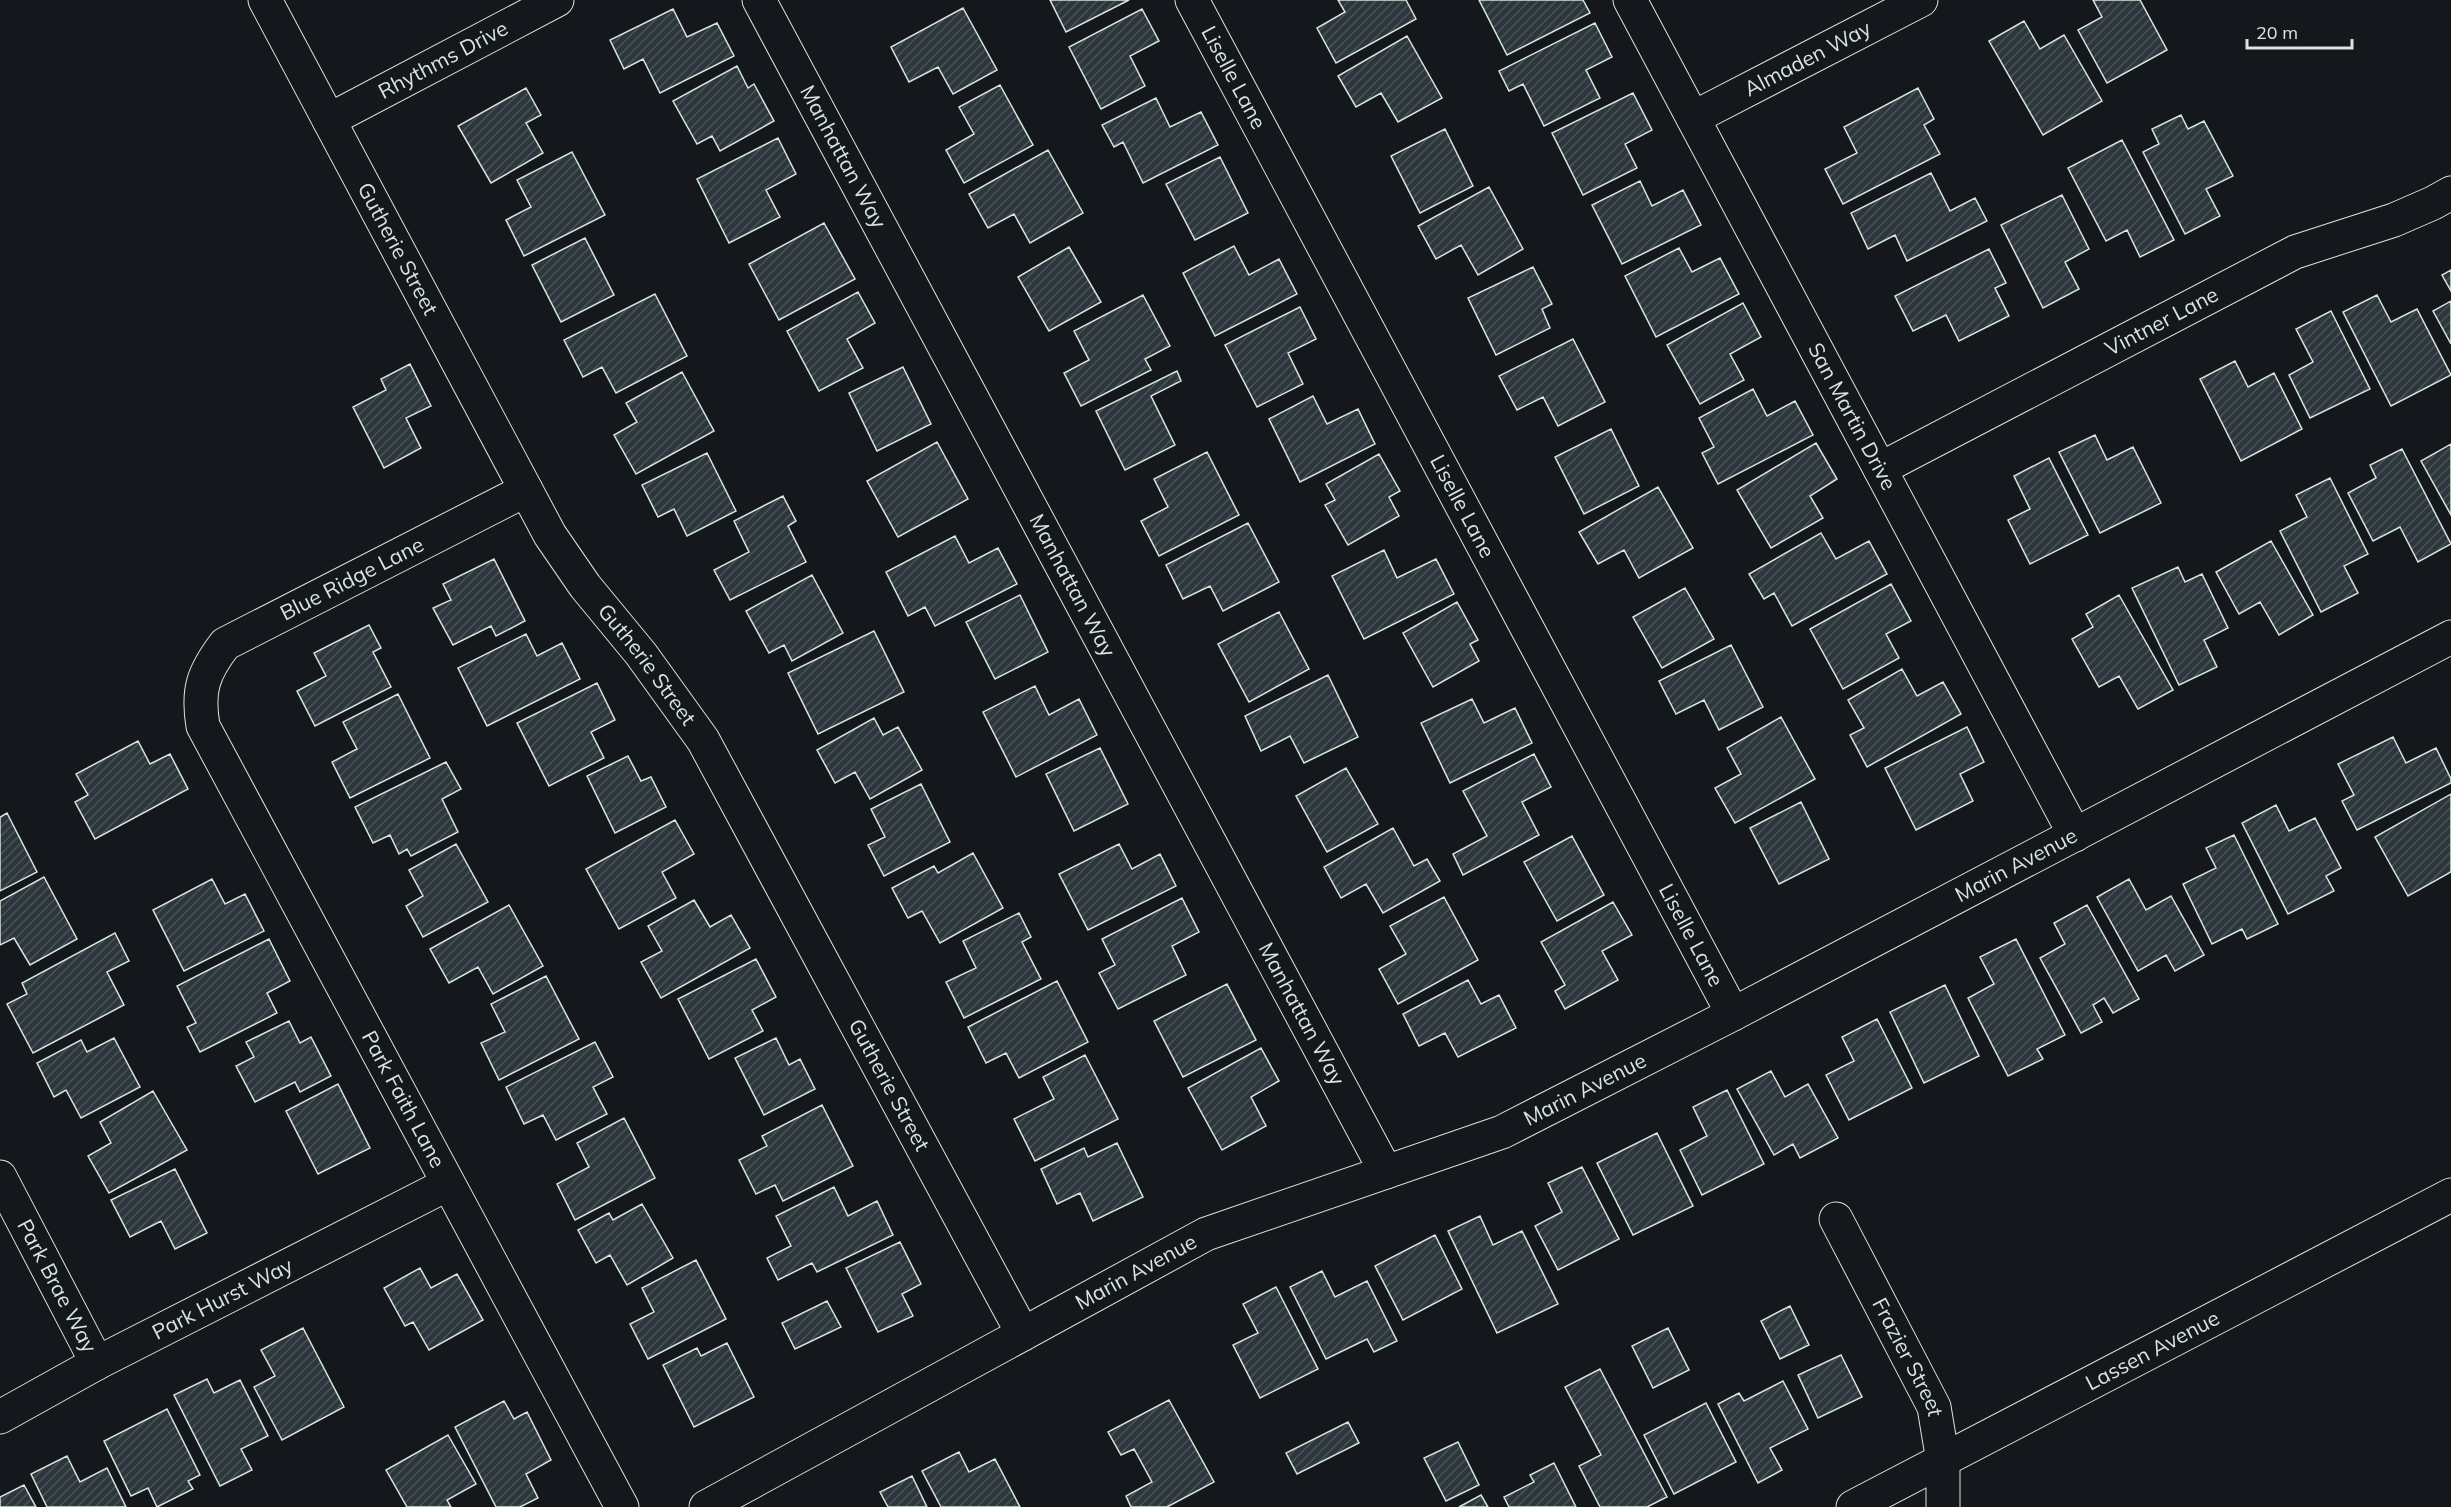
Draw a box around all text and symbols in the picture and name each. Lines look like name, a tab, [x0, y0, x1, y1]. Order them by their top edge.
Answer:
scale bar	[2247, 12, 2352, 50]
street label: Rhythms Drive	[373, 14, 512, 104]
street label: Almaden Way	[1739, 14, 1875, 101]
street label: Liselle Lane	[1196, 21, 1272, 133]
text: 20 m	[2256, 21, 2298, 44]
street label: Manhattan Way	[795, 80, 893, 233]
street label: Gutherie Street	[353, 178, 444, 319]
street label: Vintner Lane	[2100, 281, 2222, 361]
street label: San Martin Drive	[1803, 338, 1903, 494]
street label: Liselle Lane	[1425, 450, 1501, 562]
street label: Manhattan Way	[1024, 509, 1122, 661]
street label: Blue Ridge Lane	[275, 531, 428, 626]
street label: Gutherie Street	[593, 598, 702, 730]
street label: Marin Avenue	[1950, 822, 2081, 907]
street label: Liselle Lane	[1654, 879, 1730, 991]
street label: Manhattan Way	[1254, 938, 1351, 1090]
street label: Gutherie Street	[844, 1014, 936, 1155]
street label: Park Faith Lane	[357, 1026, 451, 1172]
street label: Marin Avenue	[1519, 1047, 1650, 1131]
street label: Park Brae Way	[12, 1214, 103, 1357]
street label: Marin Avenue	[1070, 1228, 1201, 1315]
street label: Park Hurst Way	[147, 1251, 297, 1345]
street label: Frazier Street	[1867, 1293, 1949, 1418]
street label: Lassen Avenue	[2081, 1304, 2224, 1395]

